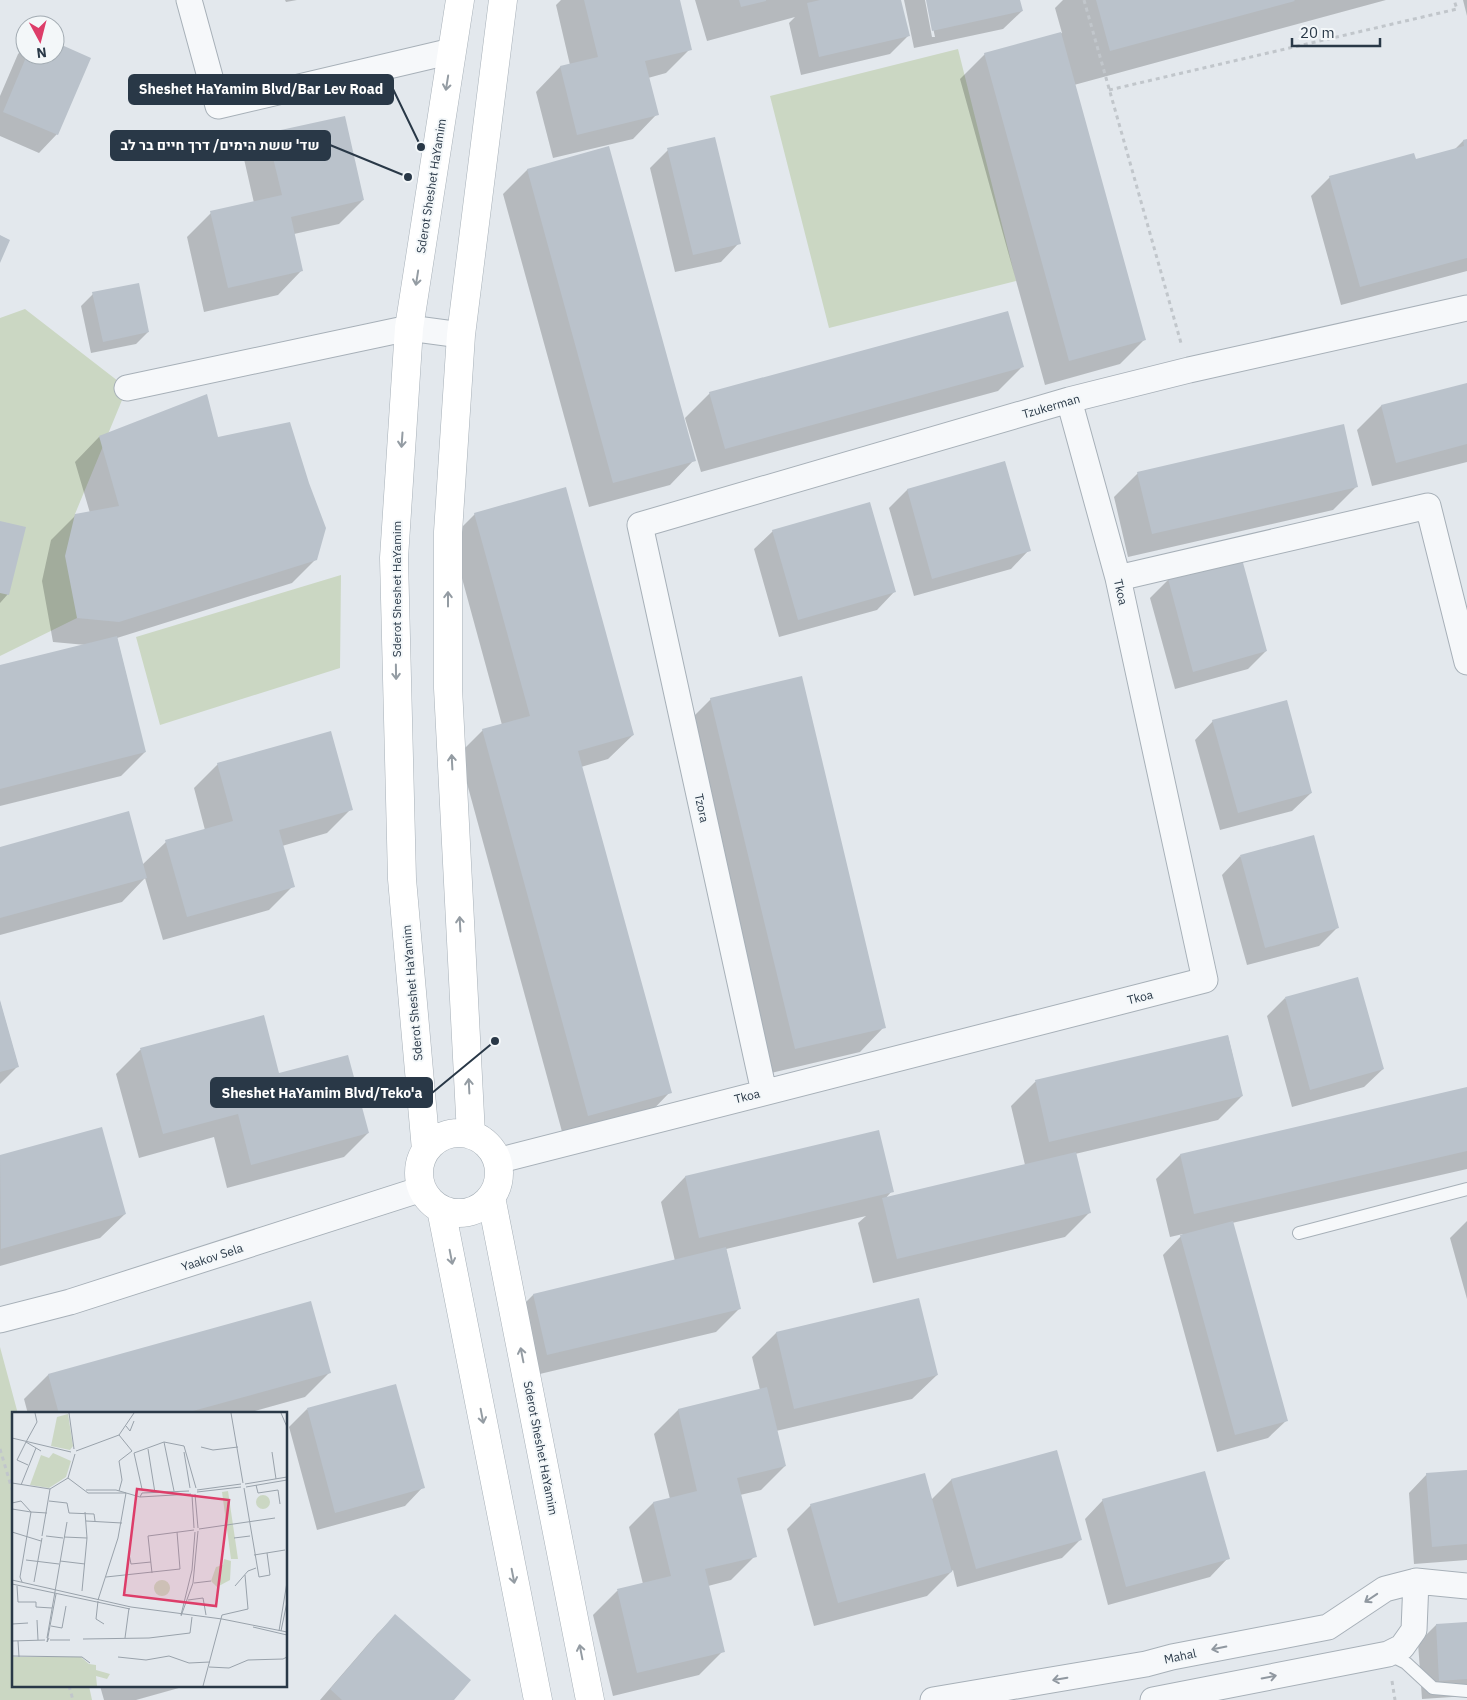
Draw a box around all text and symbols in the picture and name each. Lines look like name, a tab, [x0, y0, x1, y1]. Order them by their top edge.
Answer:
north arrow	[15, 15, 65, 65]
scale bar	[1292, 15, 1380, 47]
text: 20 m	[1300, 23, 1335, 42]
text: N	[35, 43, 48, 62]
one-way arrow	[442, 74, 452, 90]
callout: Sheshet HaYamim Blvd/Bar Lev Road	[129, 75, 393, 104]
text: Sheshet HaYamim Blvd/Bar Lev Road	[139, 80, 383, 98]
street label: Sderot Sheshet HaYamim	[413, 117, 449, 255]
callout: שד' ששת הימים/ דרך חיים בר לב	[111, 131, 330, 160]
text: שד' ששת הימים/ דרך חיים בר לב	[121, 136, 320, 154]
one-way arrow	[412, 270, 422, 286]
street label: Tzukerman	[1020, 391, 1082, 421]
one-way arrow	[397, 431, 406, 447]
street label: Sderot Sheshet HaYamim	[389, 521, 404, 657]
street label: Tkoa	[1111, 578, 1131, 607]
one-way arrow	[443, 592, 453, 608]
one-way arrow	[391, 664, 400, 680]
one-way arrow	[447, 754, 457, 770]
street label: Tzora	[692, 792, 712, 824]
one-way arrow	[456, 916, 465, 932]
street label: Sderot Sheshet HaYamim	[399, 924, 425, 1062]
street label: Tkoa	[1126, 986, 1155, 1007]
callout: Sheshet HaYamim Blvd/Teko'a	[211, 1078, 432, 1107]
one-way arrow	[464, 1079, 473, 1095]
text: Sheshet HaYamim Blvd/Teko'a	[221, 1084, 423, 1102]
street label: Tkoa	[733, 1085, 762, 1106]
street label: Yaakov Sela	[179, 1240, 245, 1274]
one-way arrow	[447, 1248, 456, 1264]
one-way arrow	[517, 1348, 527, 1364]
street label: Sderot Sheshet HaYamim	[521, 1380, 561, 1516]
one-way arrow	[478, 1408, 487, 1424]
inset map	[12, 1412, 288, 1688]
one-way arrow	[509, 1567, 519, 1583]
one-way arrow	[1364, 1593, 1378, 1603]
one-way arrow	[1211, 1644, 1227, 1653]
one-way arrow	[575, 1645, 585, 1661]
street label: Mahal	[1162, 1645, 1198, 1667]
one-way arrow	[1261, 1671, 1277, 1681]
one-way arrow	[1052, 1674, 1068, 1684]

